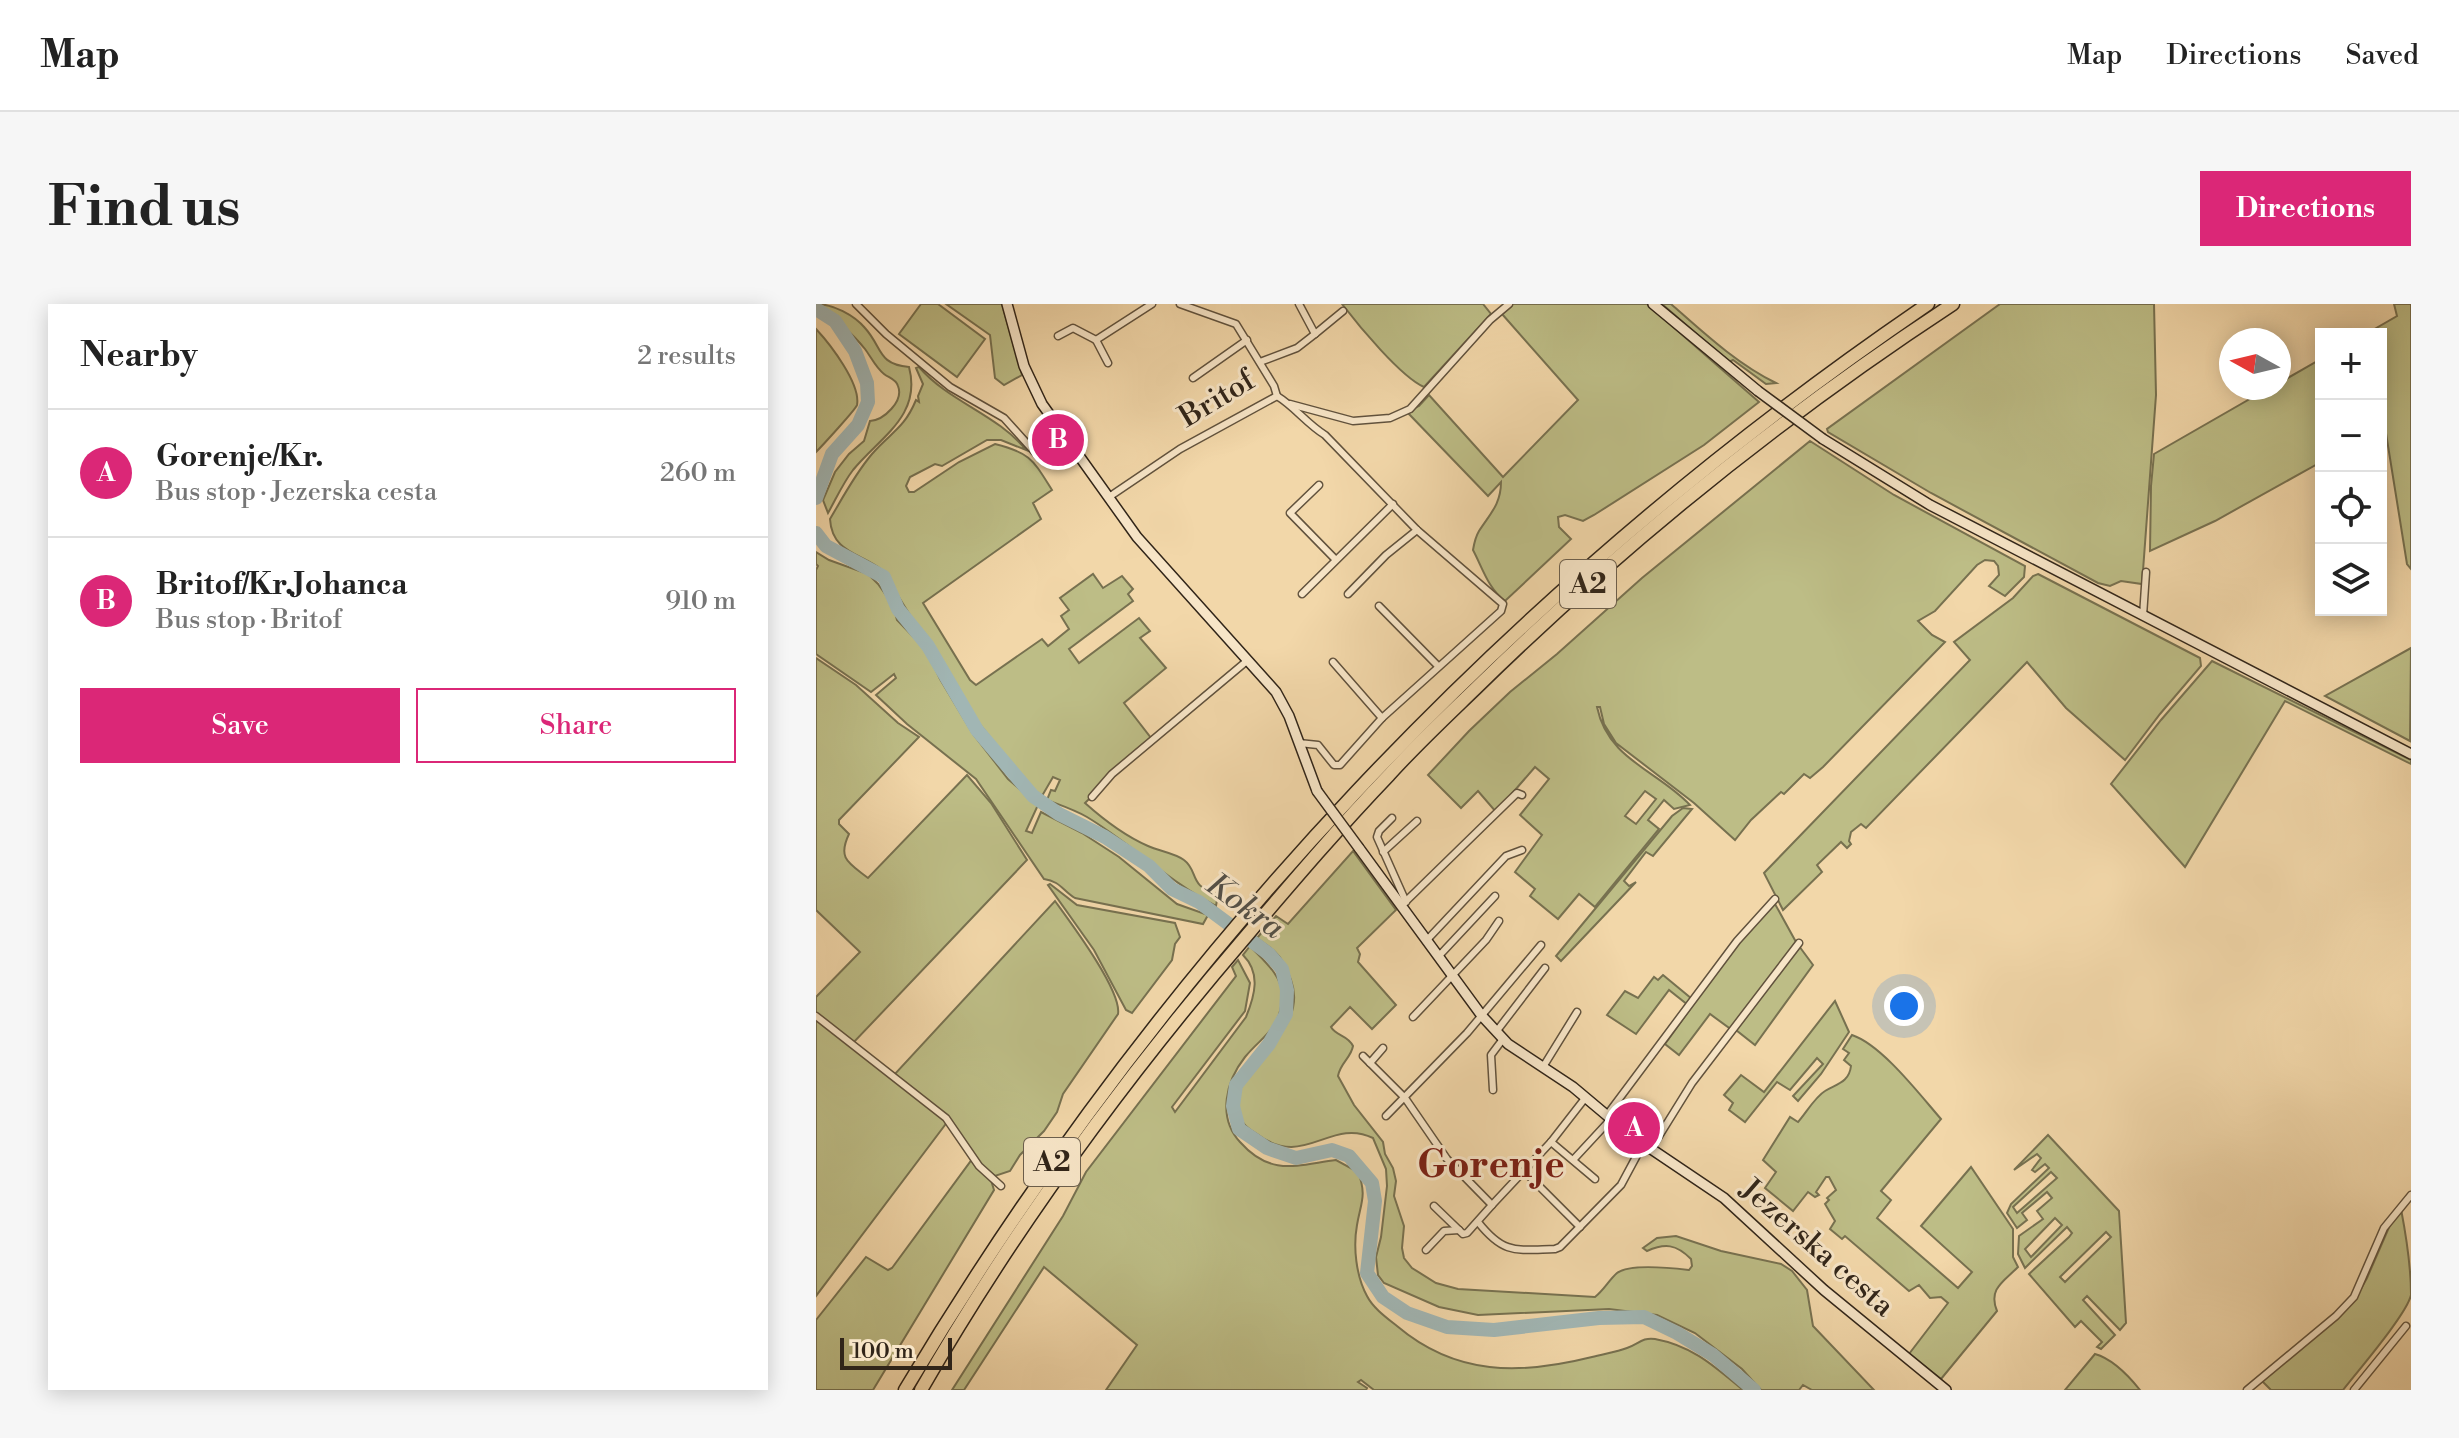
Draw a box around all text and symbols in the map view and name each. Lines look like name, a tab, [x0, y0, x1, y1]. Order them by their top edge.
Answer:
text: Map	[40, 32, 120, 79]
text: Map	[2067, 38, 2122, 73]
text: Directions	[2166, 38, 2301, 73]
text: Saved	[2345, 38, 2419, 73]
button: Directions	[2200, 171, 2411, 246]
text: Find us	[48, 173, 241, 243]
north arrow	[2219, 328, 2291, 400]
map controls	[2315, 328, 2387, 616]
button: +	[2315, 328, 2387, 400]
text: Nearby	[80, 335, 198, 377]
text: 2 results	[637, 340, 736, 372]
street label: Britof	[1171, 361, 1263, 437]
button: −	[2315, 400, 2387, 472]
pin: B	[1032, 410, 1084, 470]
text: Gorenje/Kr.	[156, 438, 323, 476]
text: A	[97, 457, 115, 489]
text: 260 m	[660, 457, 736, 489]
button: locate	[2315, 472, 2387, 544]
text: Bus stop · Jezerska cesta	[156, 476, 437, 508]
button: layers	[2315, 544, 2387, 616]
road number: A2	[1560, 560, 1616, 608]
text: Britof/Kr.Johanca	[156, 566, 408, 604]
text: B	[96, 585, 116, 617]
text: 910 m	[665, 585, 736, 617]
text: Bus stop · Britof	[156, 604, 342, 636]
button: Save	[80, 688, 400, 763]
button: Share	[416, 688, 736, 763]
water label: Kokra	[1198, 864, 1292, 948]
your location	[1884, 986, 1924, 1026]
pin: A	[1608, 1098, 1660, 1158]
road number: A2	[1024, 1138, 1080, 1186]
district label: Gorenje	[1417, 1142, 1565, 1189]
street label: Jezerska cesta	[1731, 1170, 1902, 1326]
scale bar	[840, 1334, 952, 1370]
text: 100 m	[852, 1338, 914, 1365]

